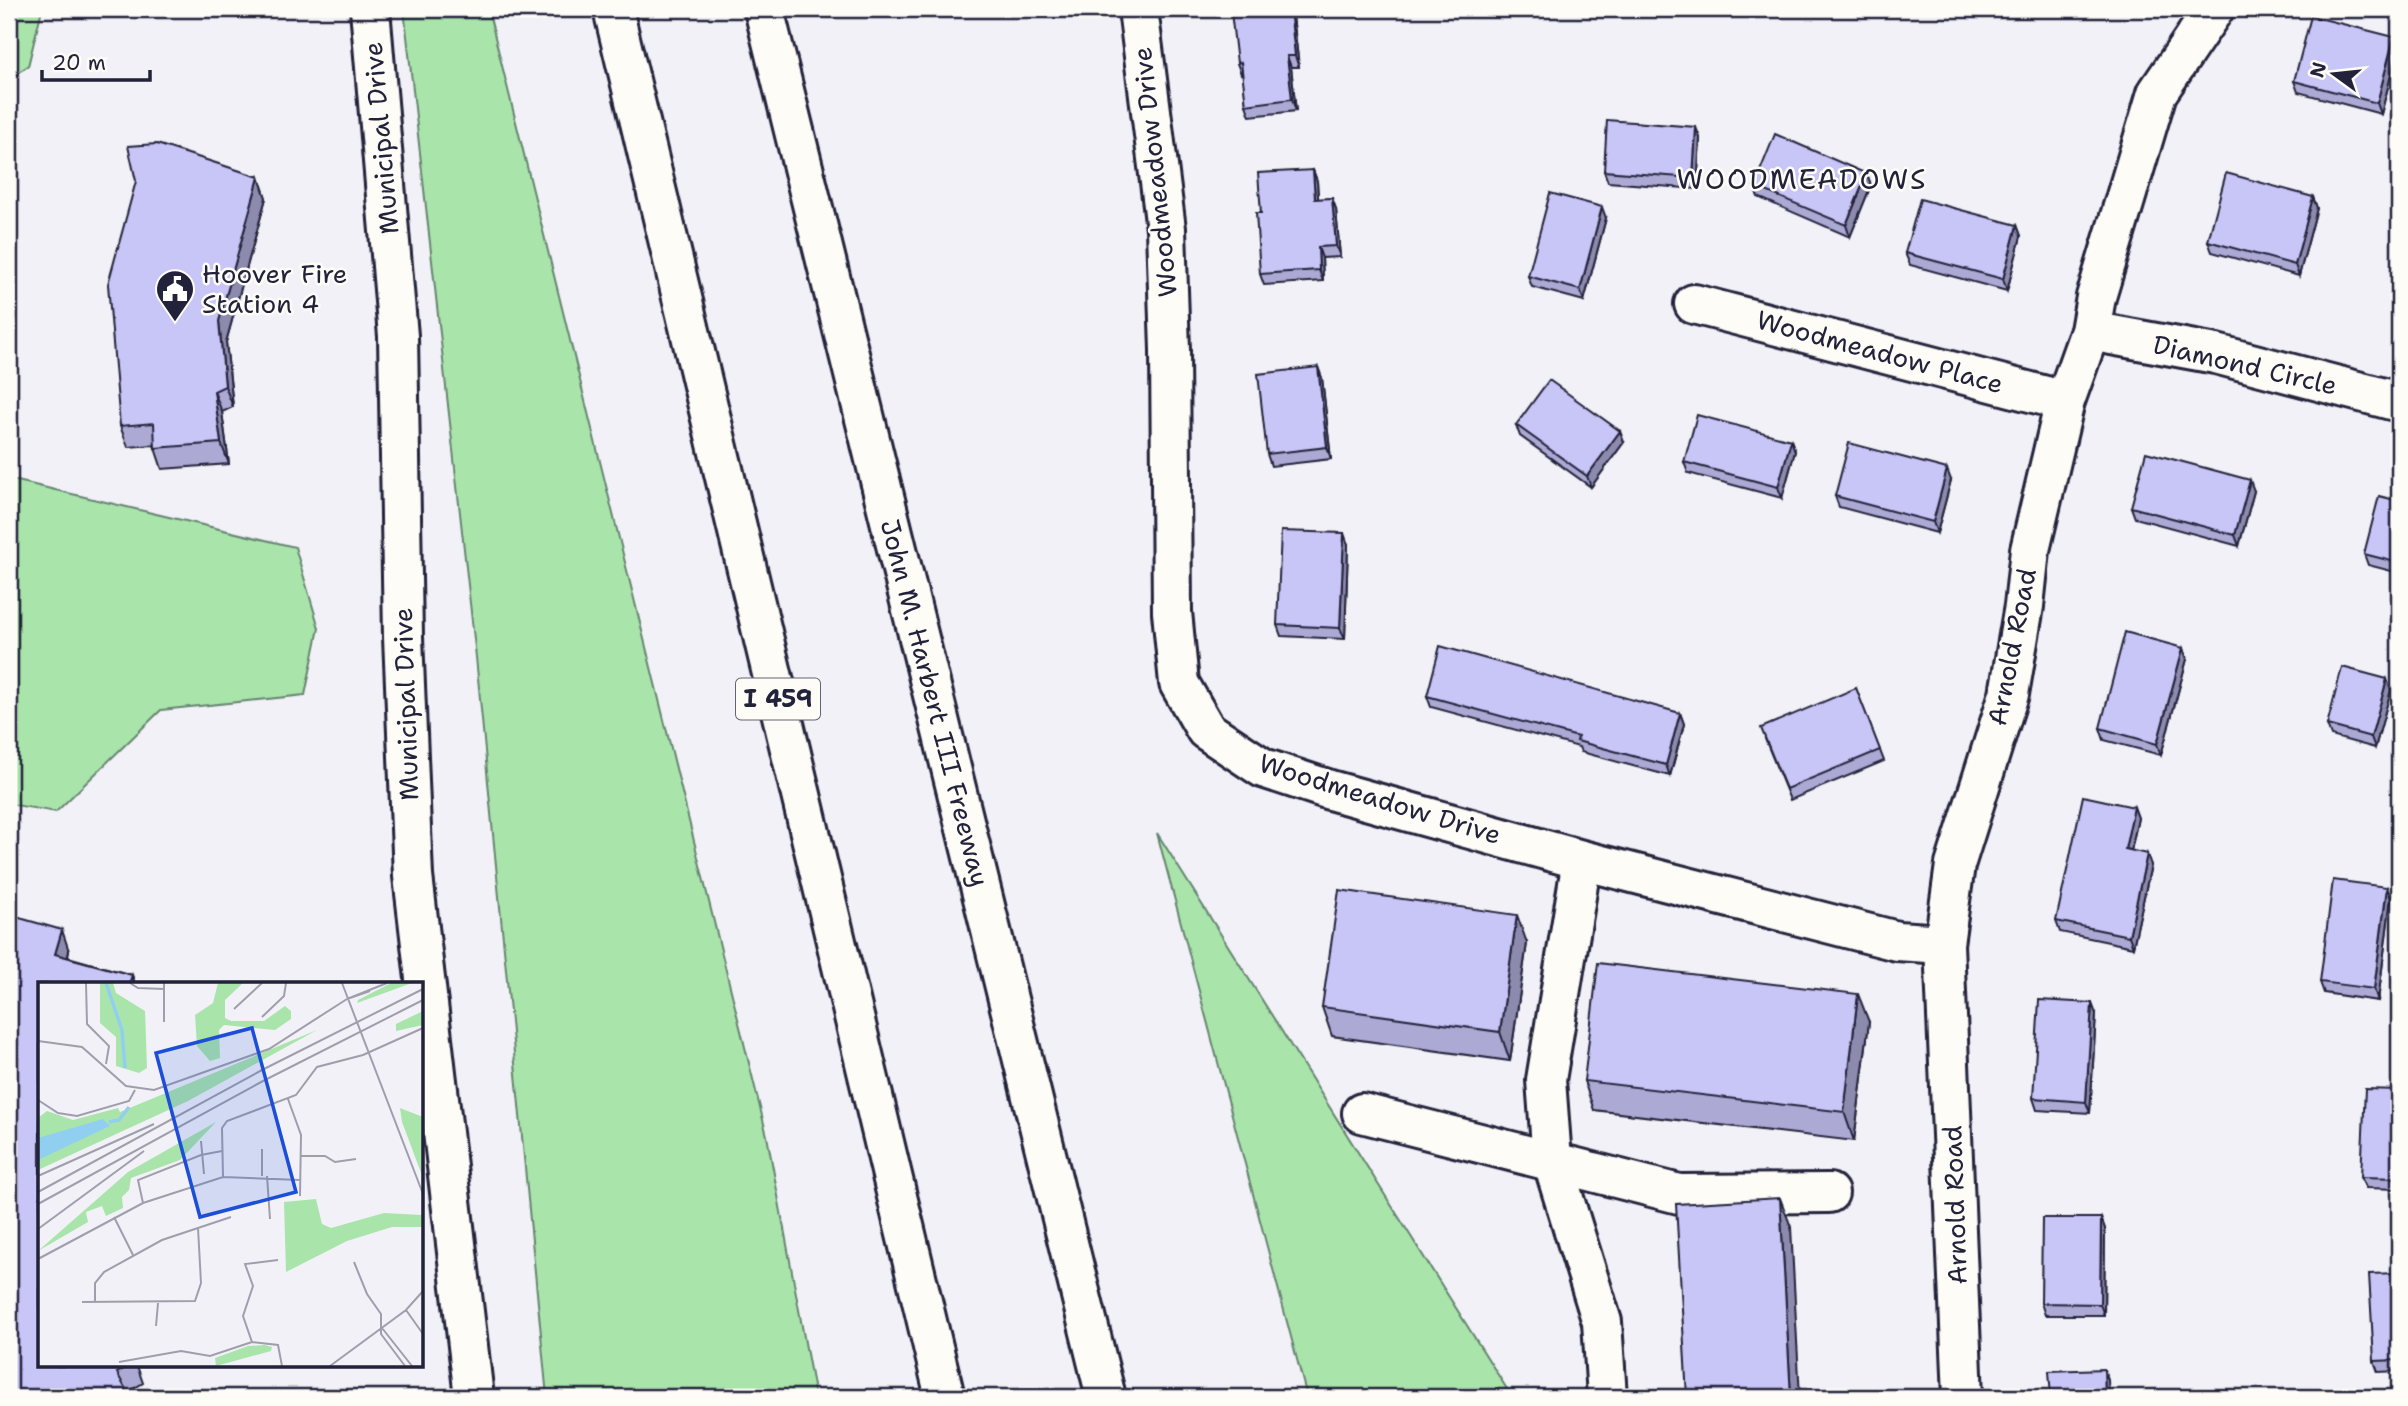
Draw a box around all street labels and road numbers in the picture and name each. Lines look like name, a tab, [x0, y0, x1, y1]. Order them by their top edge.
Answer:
street label: Municipal Drive	[355, 40, 406, 236]
street label: Woodmeadow Drive	[1124, 45, 1185, 299]
street label: Woodmeadow Place	[1753, 302, 2007, 401]
street label: Diamond Circle	[2150, 326, 2341, 403]
street label: John M. Harbert III Freeway	[873, 515, 998, 890]
street label: Arnold Road	[1979, 565, 2044, 729]
street label: Municipal Drive	[385, 607, 426, 801]
road number: I 459	[736, 678, 820, 720]
street label: Woodmeadow Drive	[1255, 745, 1505, 852]
street label: Arnold Road	[1934, 1125, 1975, 1285]

